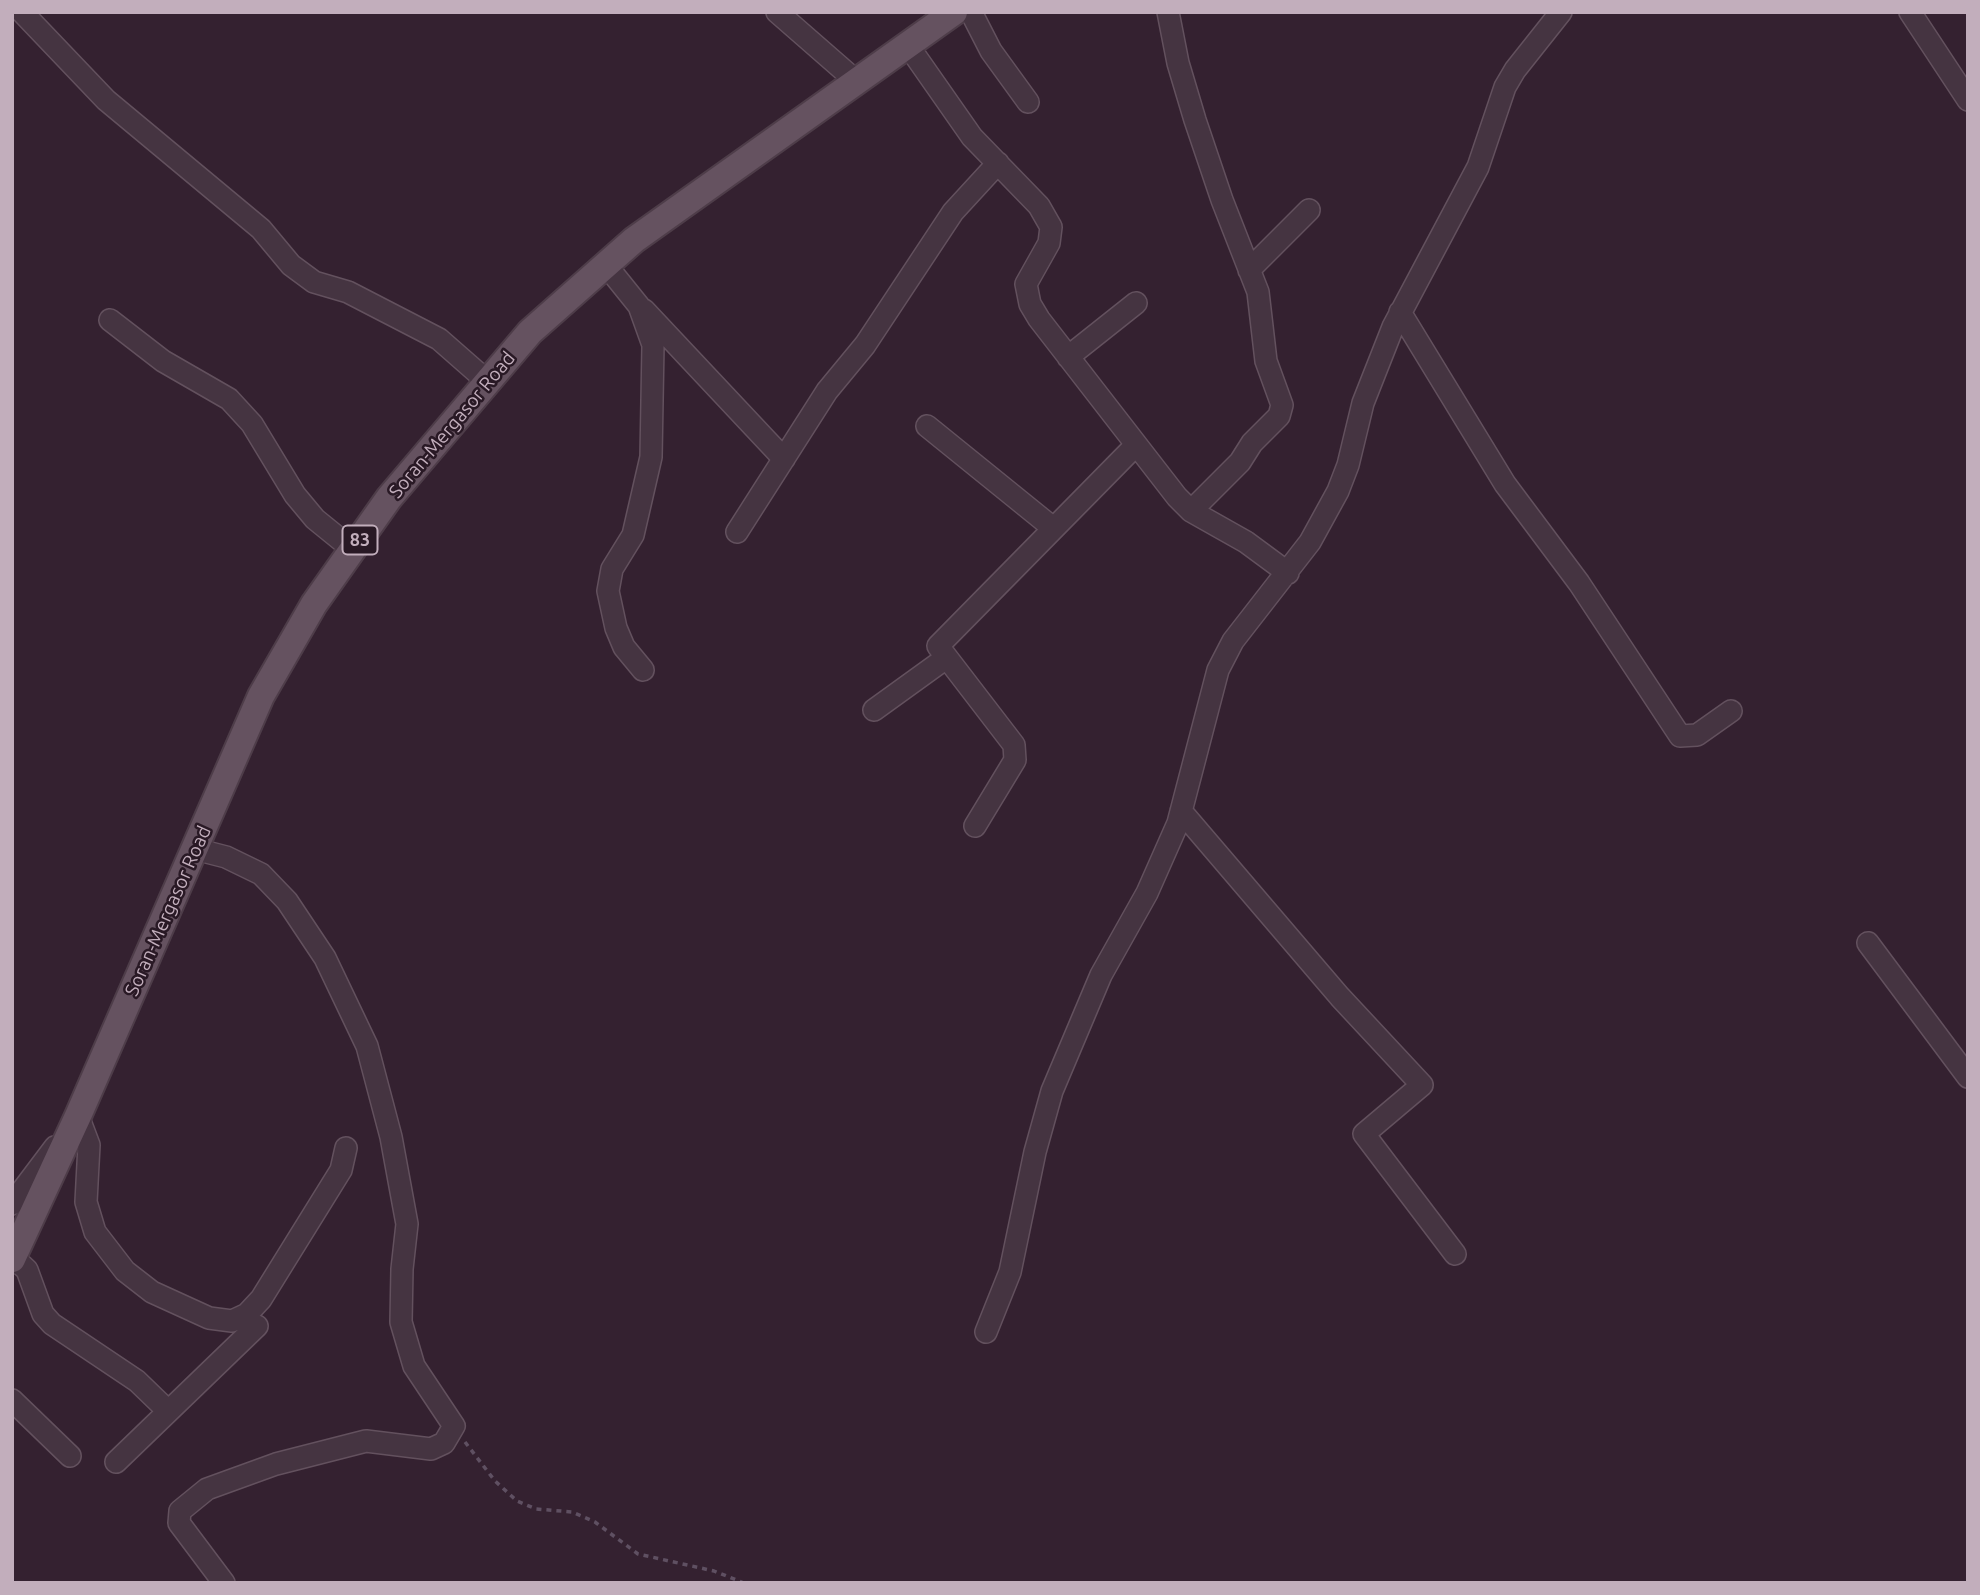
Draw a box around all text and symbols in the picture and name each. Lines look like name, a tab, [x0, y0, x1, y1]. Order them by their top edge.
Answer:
street label: Soran-Mergasor Road	[384, 347, 520, 503]
road number: 83	[342, 526, 378, 554]
street label: Soran-Mergasor Road	[120, 822, 216, 1000]

